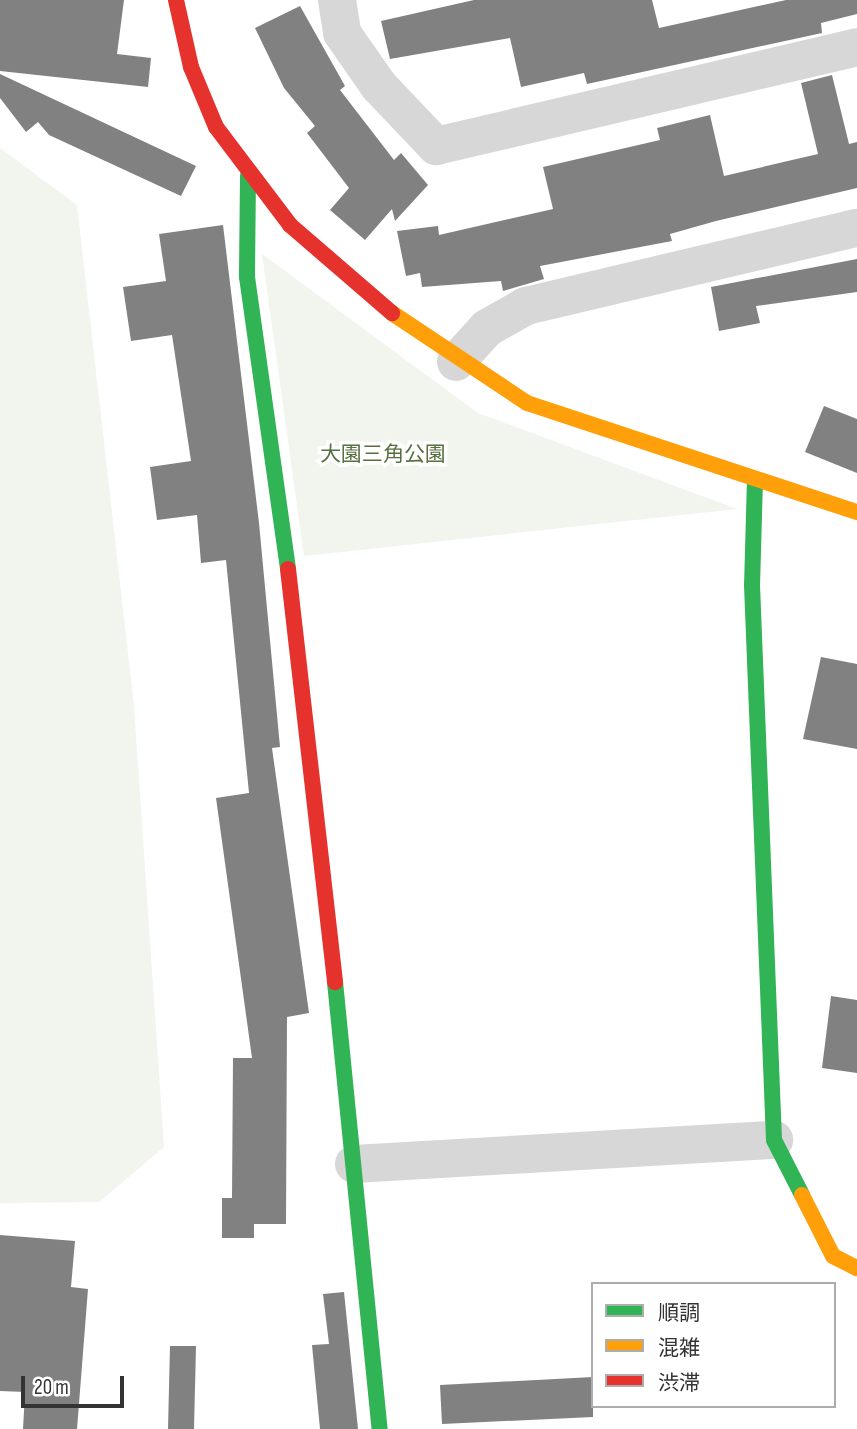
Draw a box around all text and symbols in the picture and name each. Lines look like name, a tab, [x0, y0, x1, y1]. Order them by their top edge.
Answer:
park label: 大園三角公園	[320, 442, 446, 468]
legend	[591, 1282, 836, 1408]
text: 順調	[658, 1301, 700, 1326]
text: 混雑	[658, 1336, 700, 1361]
scale bar	[24, 1362, 128, 1406]
text: 渋滞	[658, 1371, 700, 1396]
text: 20 m	[34, 1375, 69, 1400]

